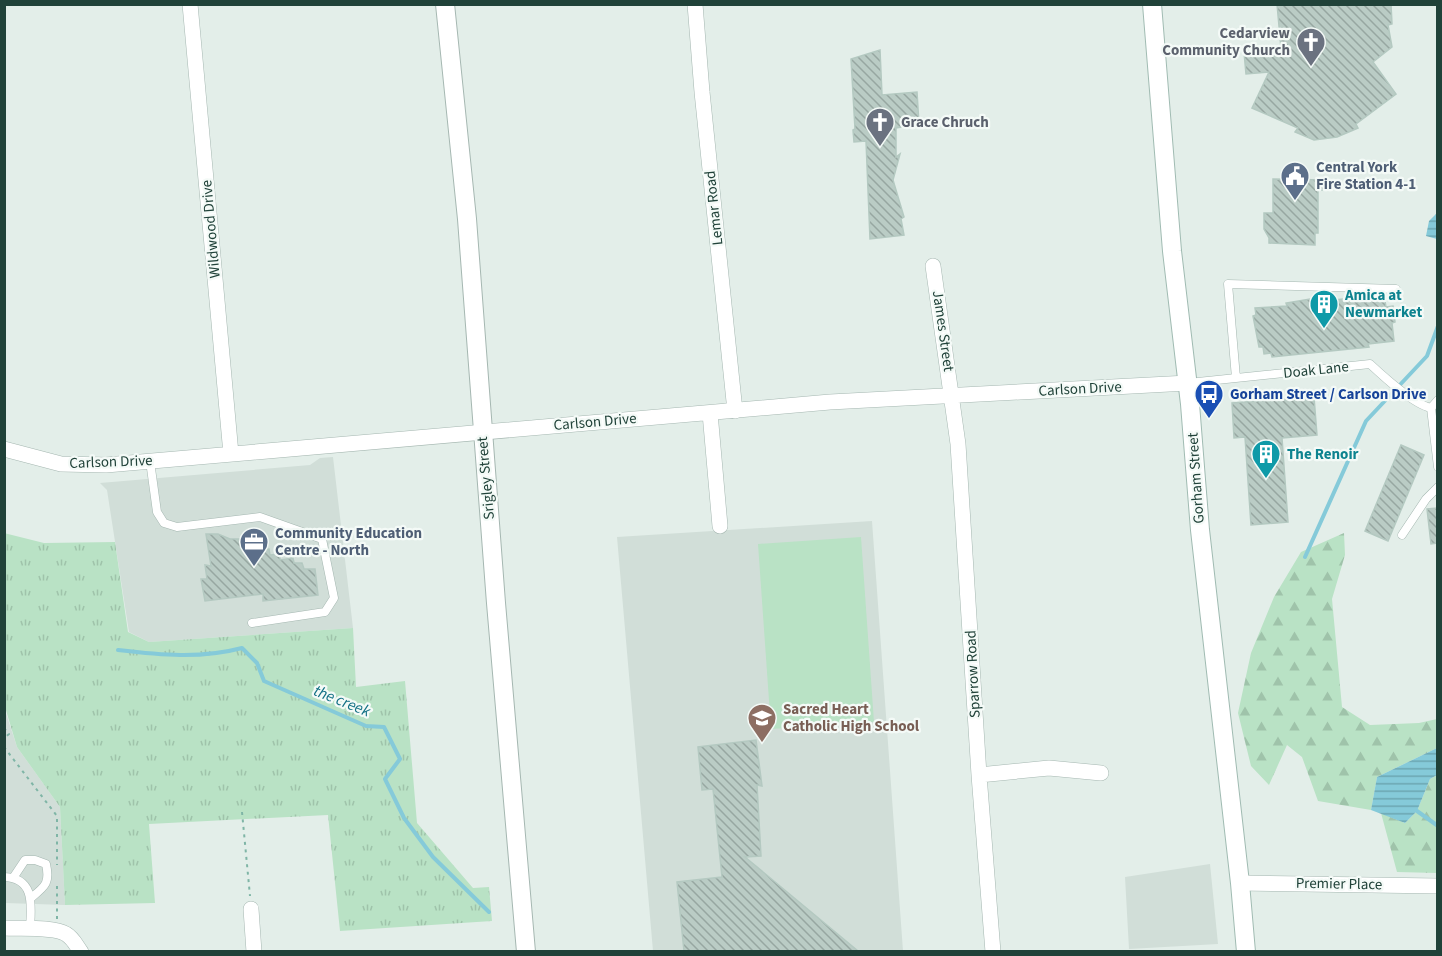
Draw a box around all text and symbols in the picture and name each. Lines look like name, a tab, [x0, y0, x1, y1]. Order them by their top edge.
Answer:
place label: Cedarview Community Church	[1162, 23, 1290, 61]
church icon: Cedarview Community Church	[1295, 26, 1327, 68]
church icon: Grace Chruch	[864, 106, 896, 148]
place label: Grace Chruch	[901, 112, 989, 133]
place label: Central York Fire Station 4-1	[1316, 157, 1416, 195]
public building icon: Central York Fire Station 4-1	[1279, 160, 1311, 202]
street label: Lemar Road	[700, 170, 728, 246]
street label: Wildwood Drive	[196, 179, 226, 279]
place label: Amica at Newmarket	[1344, 285, 1422, 323]
building icon: Amica at Newmarket	[1308, 288, 1340, 330]
street label: James Street	[927, 289, 959, 373]
street label: Doak Lane	[1282, 356, 1350, 384]
street label: Carlson Drive	[1038, 376, 1122, 402]
bus stop icon: Gorham Street / Carlson Drive	[1193, 378, 1225, 420]
place label: Gorham Street / Carlson Drive	[1230, 384, 1427, 405]
street label: Carlson Drive	[553, 408, 637, 436]
street label: Gorham Street	[1182, 432, 1210, 524]
street label: Srigley Street	[472, 436, 500, 520]
building icon: The Renoir	[1250, 438, 1282, 480]
place label: The Renoir	[1287, 444, 1359, 465]
street label: Carlson Drive	[69, 450, 153, 474]
place label: Community Education Centre - North	[275, 523, 422, 561]
office icon: Community Education Centre - North	[238, 526, 270, 568]
street label: Sparrow Road	[960, 630, 986, 718]
water label: the creek	[310, 680, 374, 723]
place label: Sacred Heart Catholic High School	[783, 699, 920, 737]
school or university icon: Sacred Heart Catholic High School	[746, 702, 778, 744]
street label: Premier Place	[1296, 873, 1382, 895]

